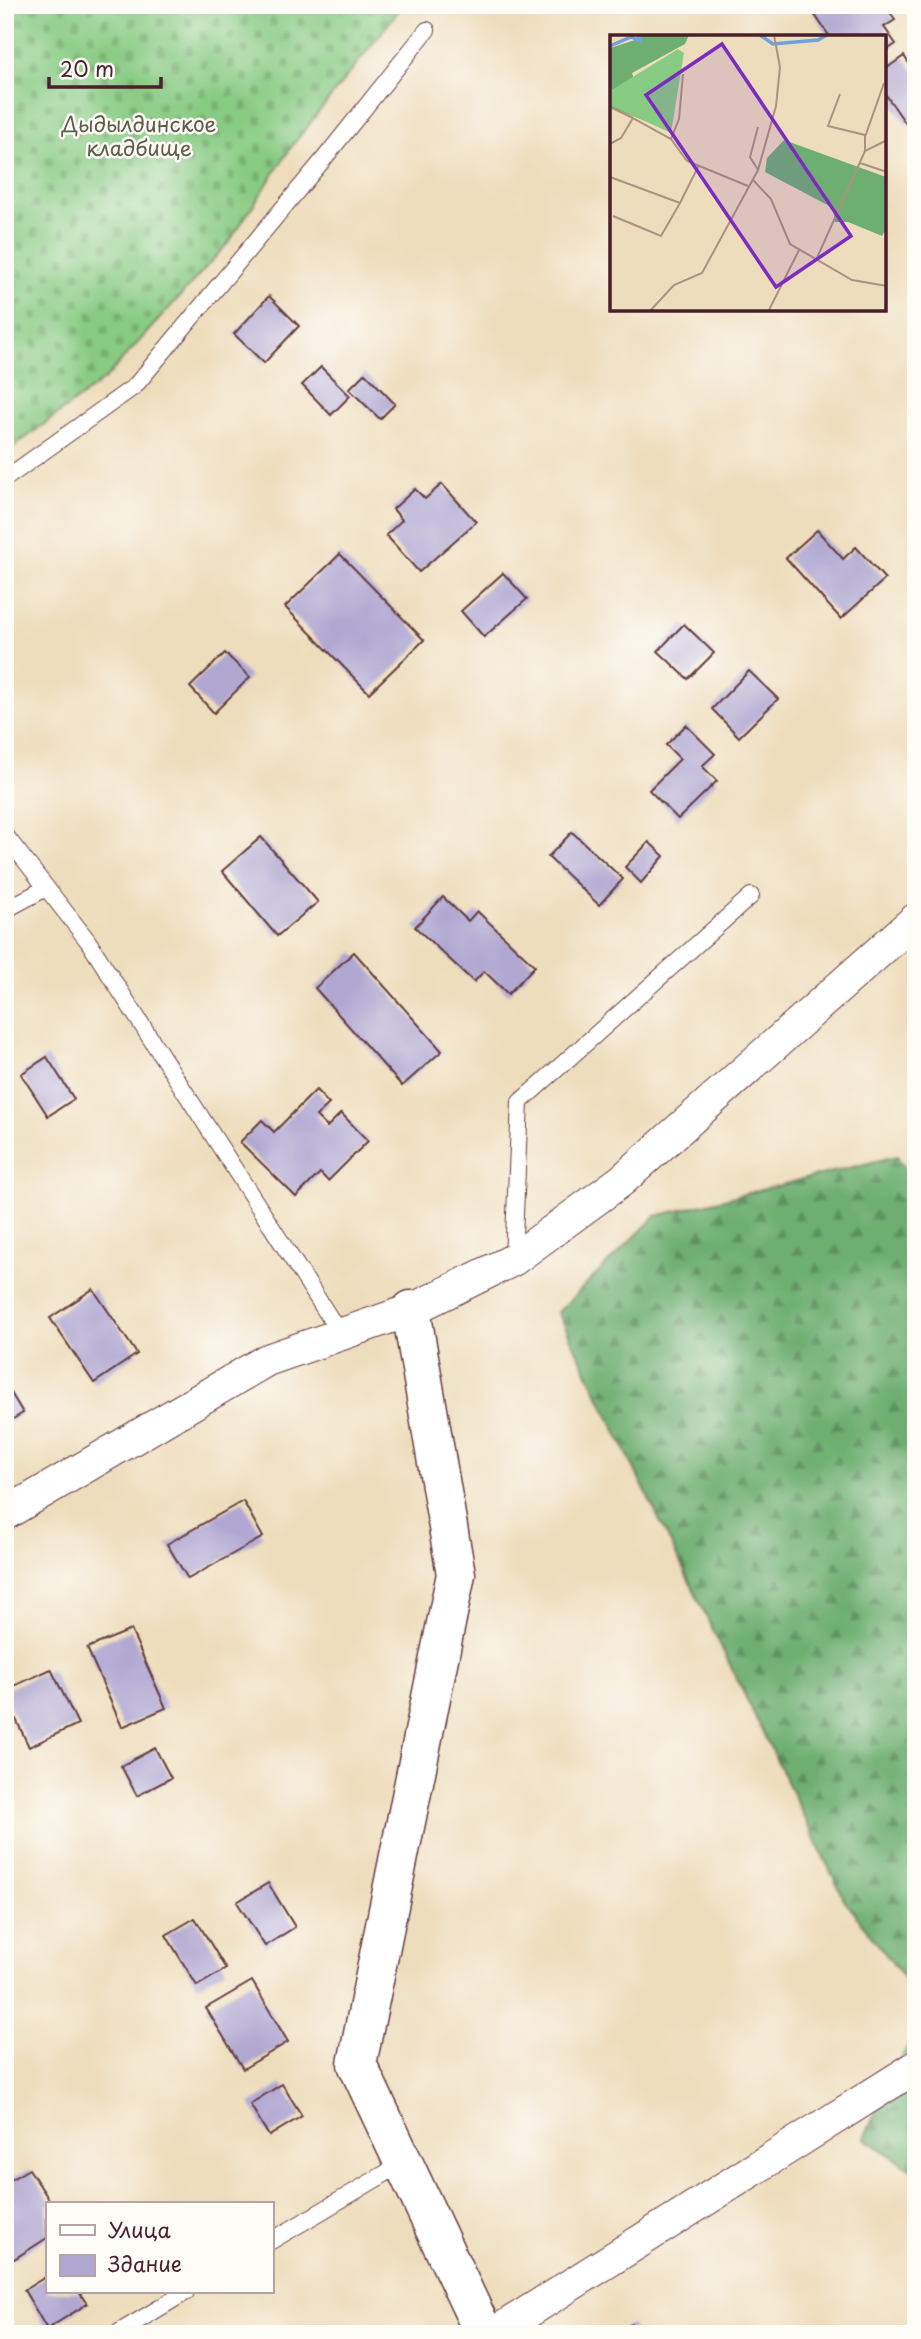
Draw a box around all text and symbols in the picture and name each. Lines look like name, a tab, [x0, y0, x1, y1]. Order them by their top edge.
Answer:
inset map	[610, 35, 886, 312]
scale bar	[49, 46, 161, 90]
text: 20 m	[60, 52, 114, 84]
park label: Дыдылдинское кладбище	[61, 107, 216, 163]
legend	[46, 2202, 273, 2294]
text: Улица	[108, 2213, 171, 2245]
text: Здание	[108, 2247, 182, 2279]

